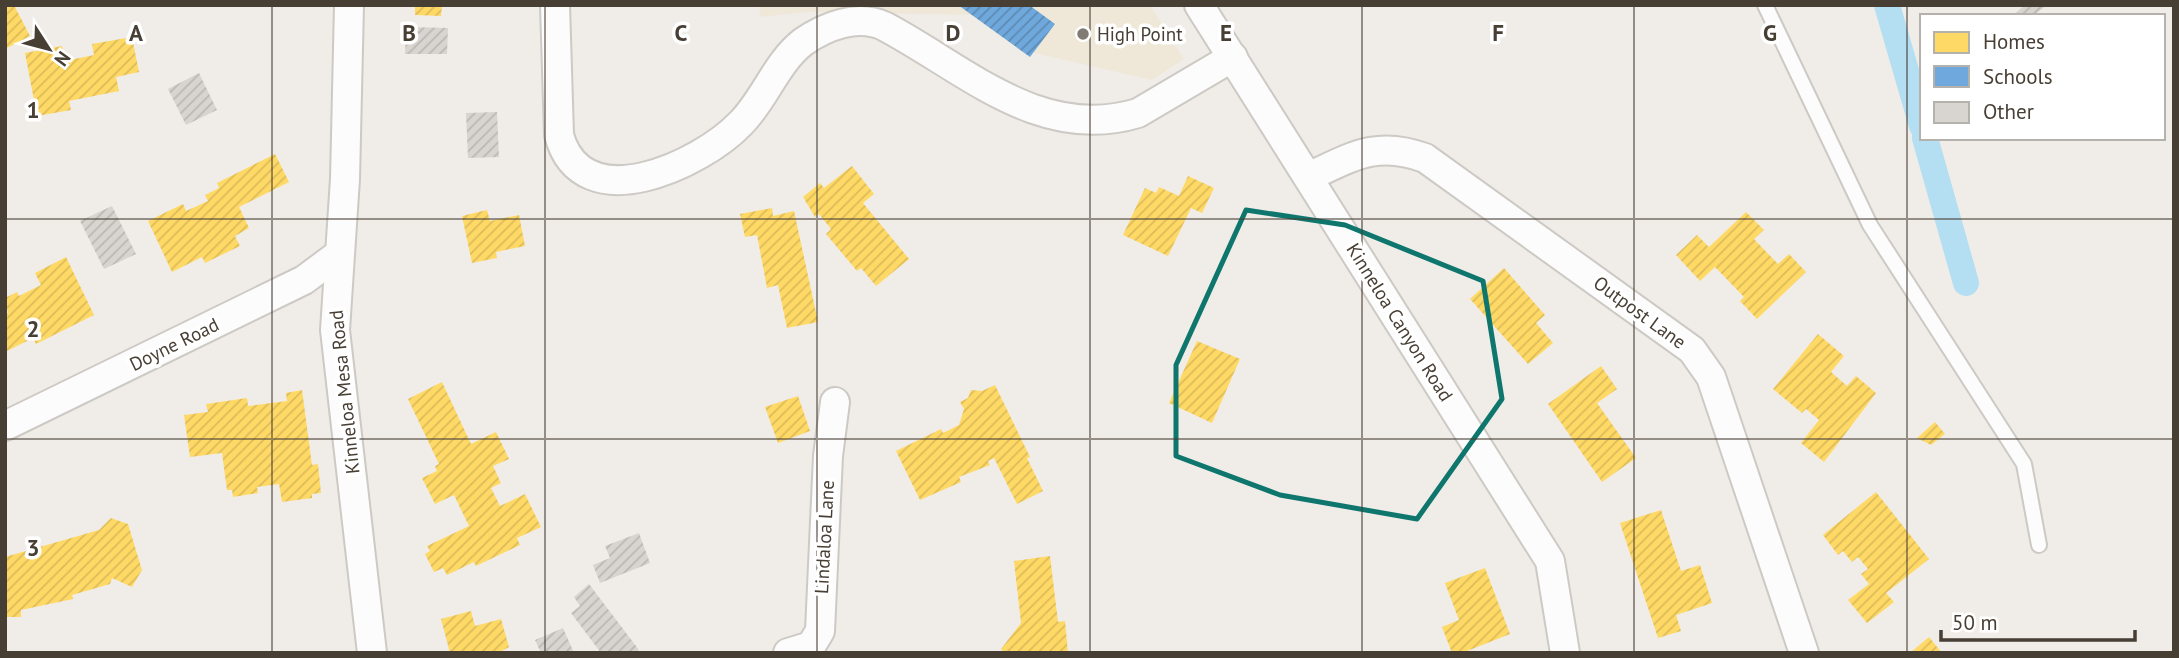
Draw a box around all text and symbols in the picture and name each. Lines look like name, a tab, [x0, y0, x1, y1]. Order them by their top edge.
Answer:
north arrow	[14, 14, 84, 84]
legend	[1920, 14, 2165, 140]
text: A	[129, 18, 143, 47]
text: B	[402, 18, 416, 47]
text: C	[675, 18, 688, 47]
text: D	[946, 18, 960, 47]
text: E	[1220, 18, 1232, 47]
text: F	[1492, 18, 1504, 47]
text: G	[1763, 18, 1777, 47]
place label: High Point	[1097, 22, 1183, 46]
marker: High Point	[1075, 26, 1091, 42]
text: Homes	[1983, 28, 2045, 55]
text: N	[49, 47, 76, 71]
text: Schools	[1983, 63, 2053, 90]
text: 1	[26, 95, 40, 124]
text: Other	[1983, 98, 2034, 125]
street label: Kinneloa Canyon Road	[1342, 238, 1458, 406]
street label: Outpost Lane	[1589, 270, 1691, 354]
street label: Kinneloa Mesa Road	[323, 309, 365, 475]
street label: Doyne Road	[125, 312, 223, 376]
text: 2	[26, 314, 40, 343]
street label: Lindaloa Lane	[809, 479, 839, 595]
text: 3	[26, 533, 40, 562]
scale bar	[1941, 598, 2135, 642]
text: 50 m	[1952, 609, 1998, 636]

